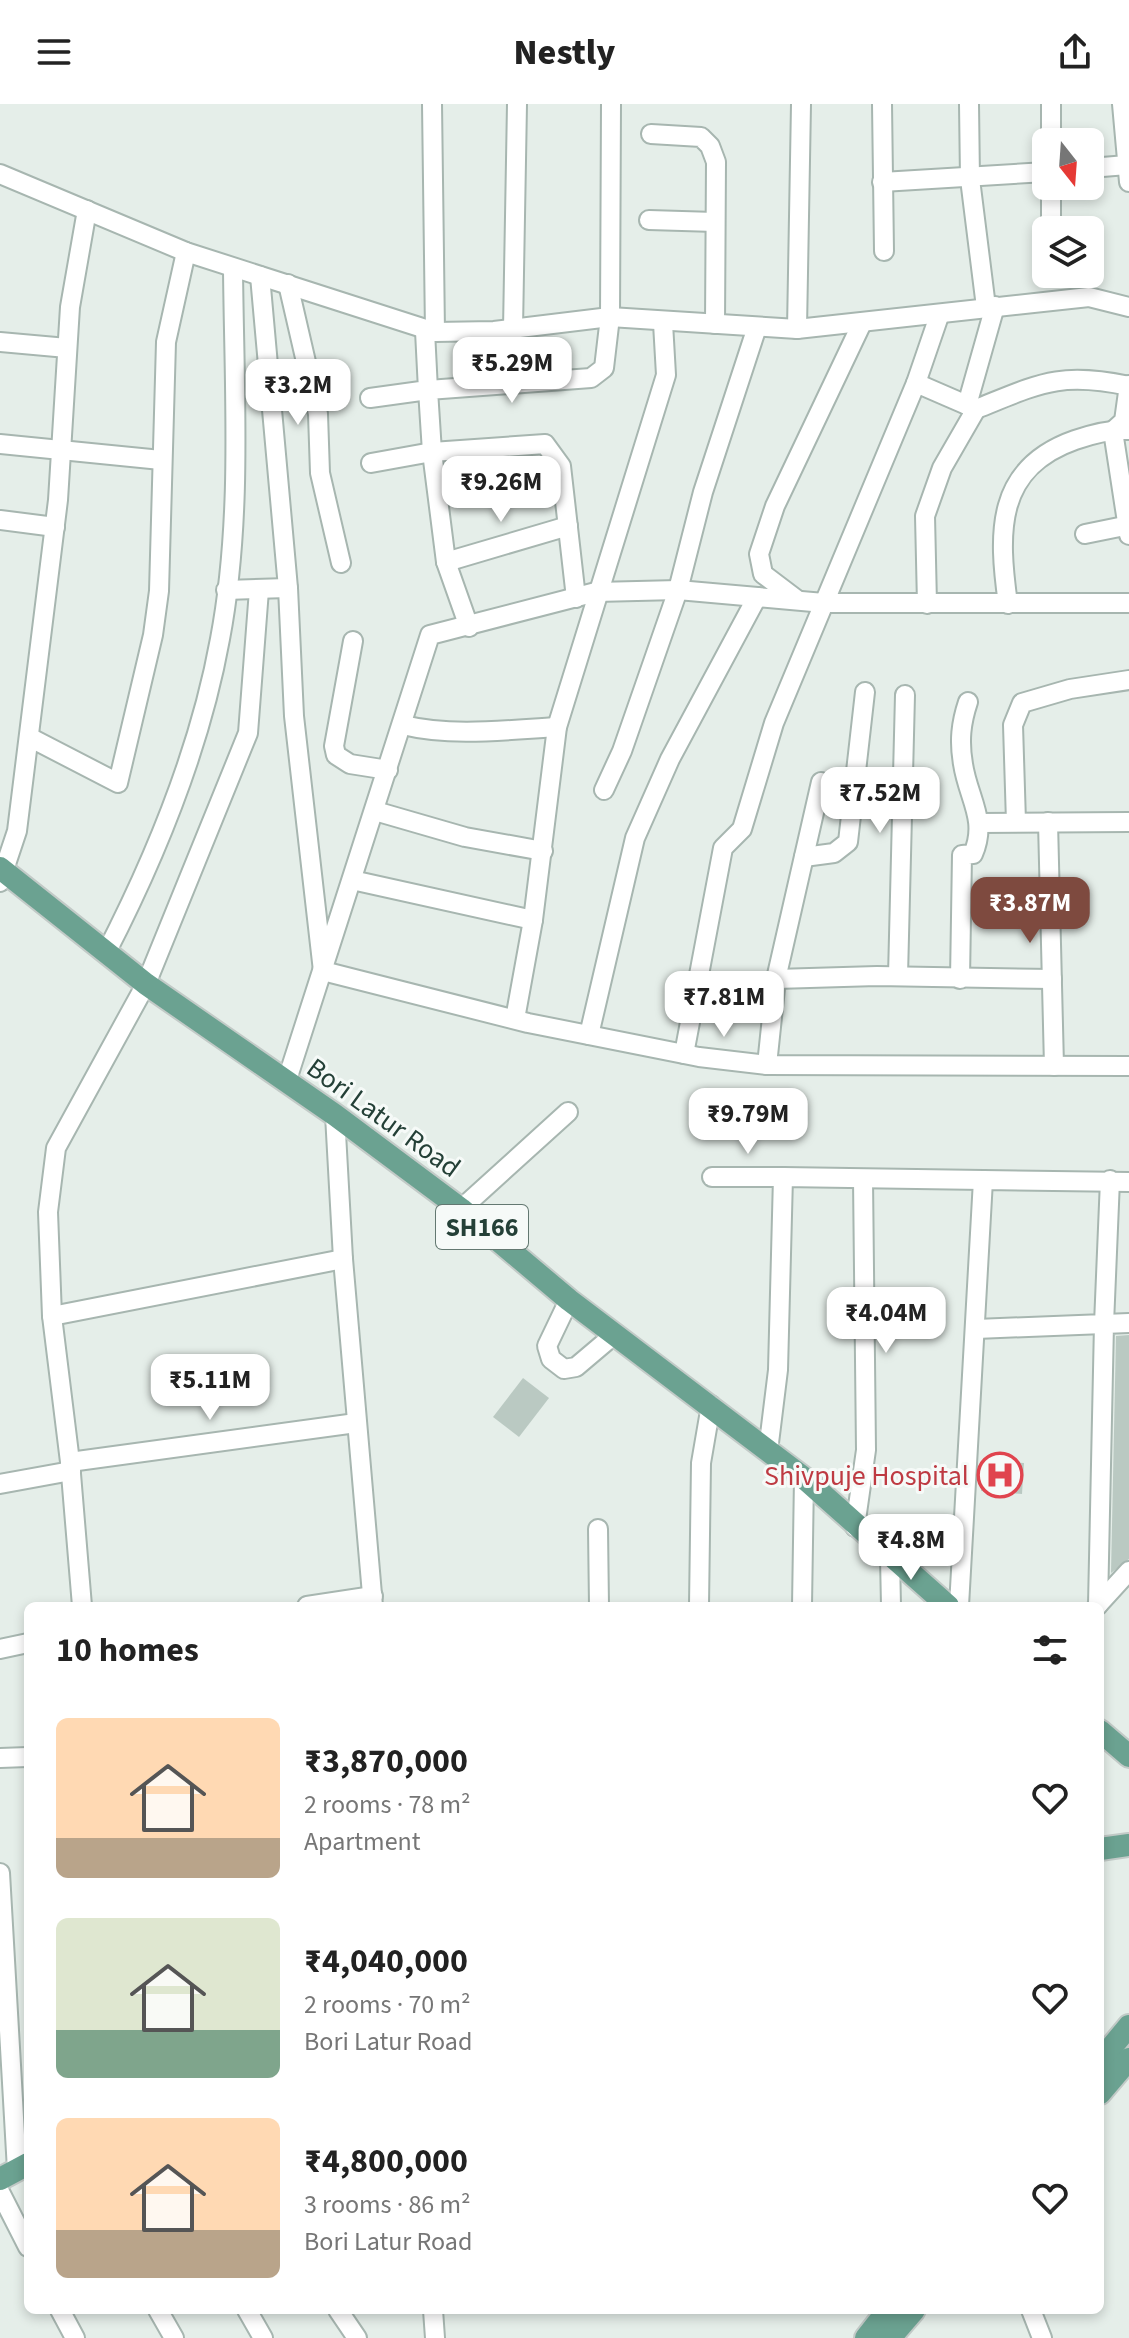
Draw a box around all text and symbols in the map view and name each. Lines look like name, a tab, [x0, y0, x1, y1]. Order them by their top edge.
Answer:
text: Nestly	[514, 27, 616, 78]
icon: menu	[32, 30, 76, 74]
icon: share	[1053, 30, 1097, 74]
north arrow	[1032, 128, 1104, 200]
map controls	[1032, 128, 1104, 288]
button: layers	[1032, 216, 1104, 288]
pin: ₹5.29M	[447, 337, 577, 405]
text: ₹5.29M	[471, 344, 553, 381]
pin: ₹3.2M	[242, 359, 354, 427]
text: ₹3.2M	[264, 366, 332, 403]
pin: ₹9.26M	[436, 456, 566, 524]
text: ₹9.26M	[460, 463, 542, 500]
pin: ₹7.52M	[815, 767, 945, 835]
text: ₹7.52M	[839, 774, 921, 811]
pin: ₹3.87M	[965, 877, 1095, 945]
text: ₹3.87M	[989, 884, 1071, 921]
pin: ₹7.81M	[659, 971, 789, 1039]
text: ₹7.81M	[683, 978, 765, 1015]
street label: Bori Latur Road	[298, 1048, 469, 1187]
pin: ₹9.79M	[683, 1088, 813, 1156]
text: ₹9.79M	[707, 1095, 789, 1132]
road number: SH166	[436, 1205, 528, 1249]
pin: ₹4.04M	[821, 1287, 951, 1355]
text: ₹4.04M	[845, 1294, 927, 1331]
pin: ₹5.11M	[145, 1354, 275, 1422]
text: ₹5.11M	[169, 1361, 251, 1398]
hospital icon: Shivpuje Hospital	[976, 1451, 1024, 1499]
place label: Shivpuje Hospital	[764, 1456, 969, 1496]
pin: ₹4.8M	[855, 1514, 967, 1582]
text: ₹4.8M	[877, 1521, 945, 1558]
text: 10 homes	[56, 1626, 199, 1675]
icon: filters	[1028, 1628, 1072, 1672]
text: ₹3,870,000	[304, 1737, 468, 1786]
icon: home	[120, 1750, 216, 1846]
icon: heart	[1028, 1776, 1072, 1820]
text: 2 rooms · 78 m²	[304, 1786, 471, 1823]
text: Apartment	[304, 1823, 421, 1860]
text: ₹4,040,000	[304, 1937, 468, 1986]
icon: home	[120, 1950, 216, 2046]
icon: heart	[1028, 1976, 1072, 2020]
text: 2 rooms · 70 m²	[304, 1986, 471, 2023]
text: Bori Latur Road	[304, 2023, 472, 2060]
text: ₹4,800,000	[304, 2137, 468, 2186]
icon: home	[120, 2150, 216, 2246]
icon: heart	[1028, 2176, 1072, 2220]
text: 3 rooms · 86 m²	[304, 2186, 471, 2223]
text: Bori Latur Road	[304, 2223, 472, 2260]

